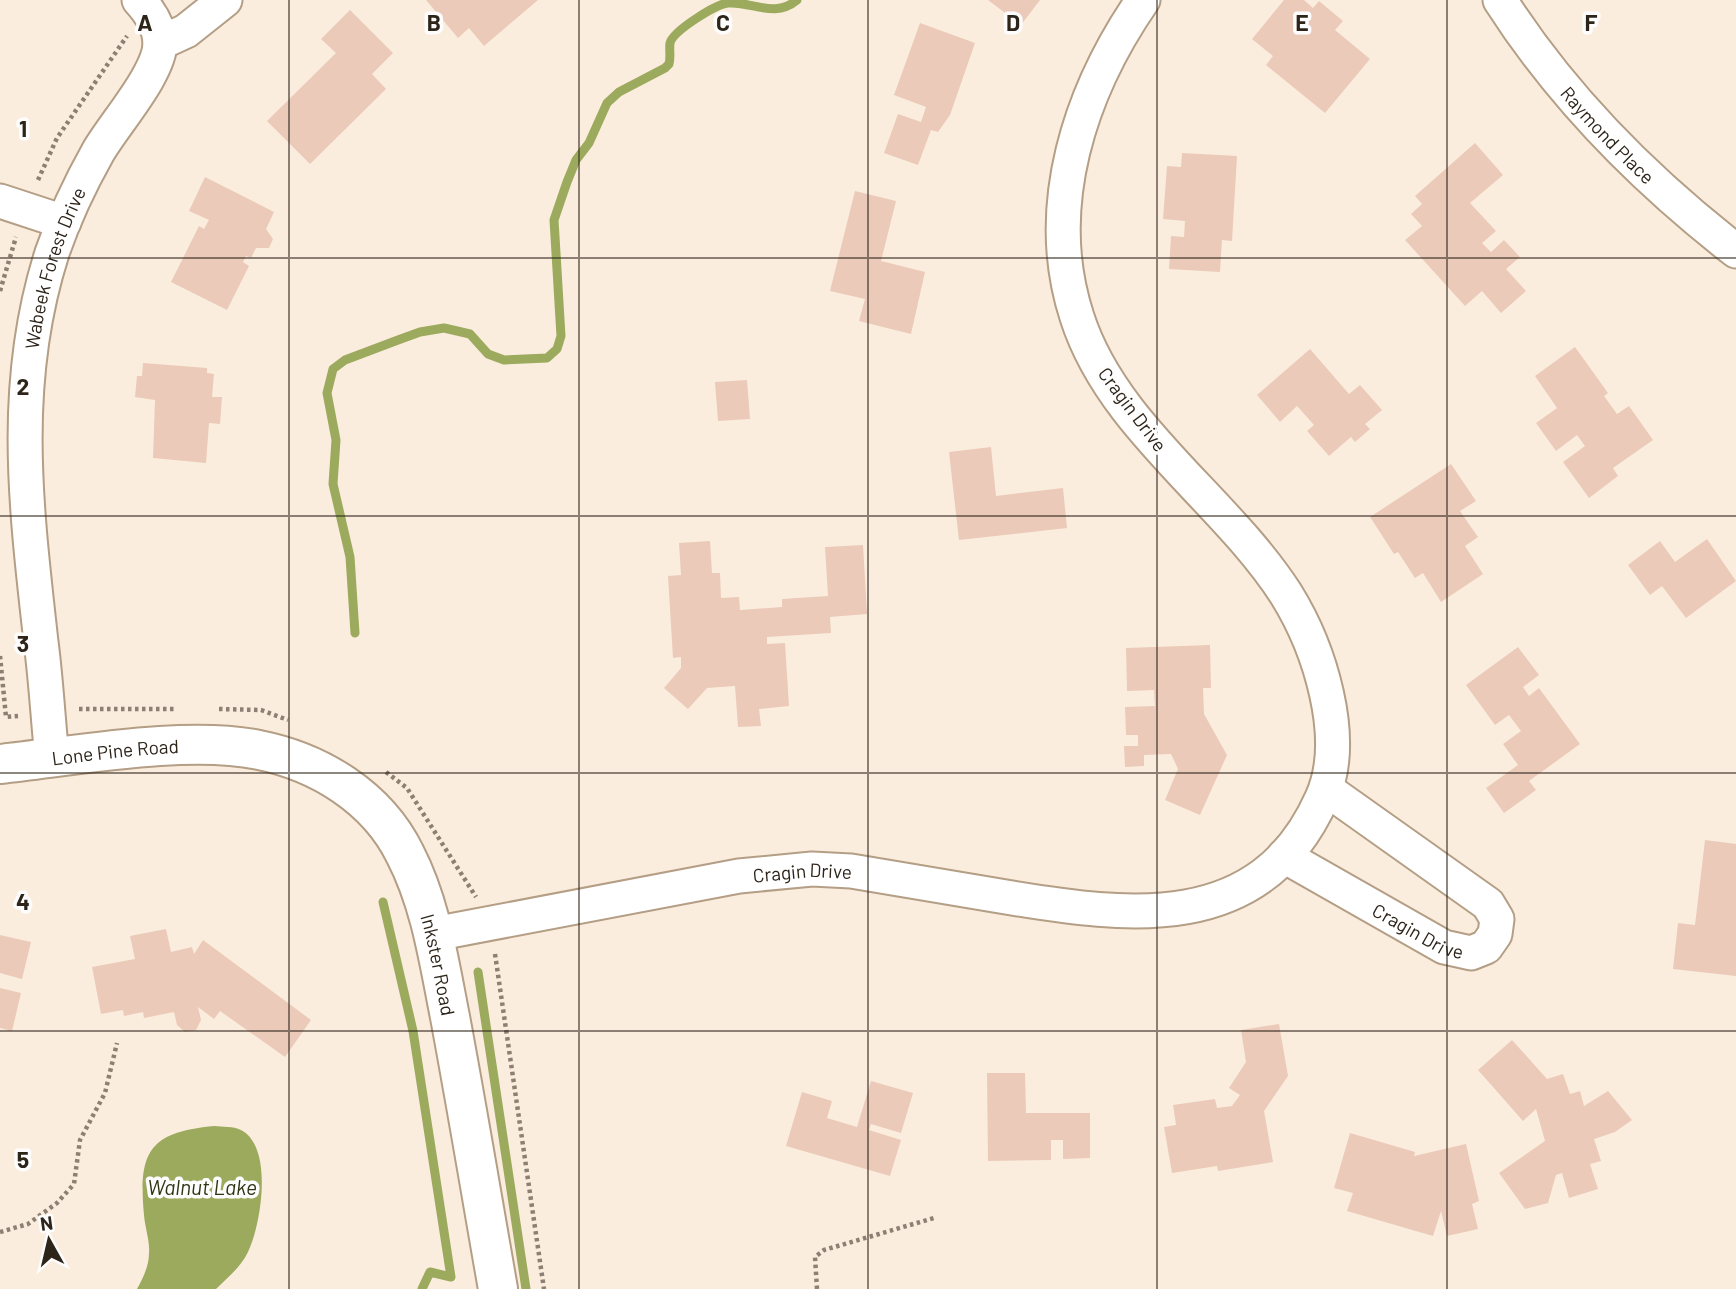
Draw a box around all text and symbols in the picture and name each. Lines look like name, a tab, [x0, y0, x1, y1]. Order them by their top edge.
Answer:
text: A	[137, 8, 153, 36]
text: B	[427, 8, 441, 36]
text: C	[716, 8, 730, 36]
text: D	[1006, 8, 1020, 36]
text: E	[1295, 8, 1309, 36]
text: F	[1585, 8, 1598, 36]
street label: Raymond Place	[1557, 81, 1660, 188]
text: 1	[19, 114, 27, 142]
street label: Wabeek Forest Drive	[19, 183, 89, 351]
street label: Cragin Drive	[1094, 362, 1172, 456]
text: 2	[17, 372, 29, 400]
text: 3	[17, 629, 29, 657]
street label: Lone Pine Road	[50, 734, 179, 769]
street label: Cragin Drive	[752, 857, 853, 886]
text: 4	[16, 887, 30, 915]
street label: Cragin Drive	[1369, 898, 1466, 963]
street label: Inkster Road	[417, 911, 461, 1017]
text: 5	[17, 1145, 29, 1173]
water label: Walnut Lake	[147, 1174, 257, 1199]
north arrow	[14, 1205, 84, 1275]
text: N	[39, 1210, 54, 1235]

